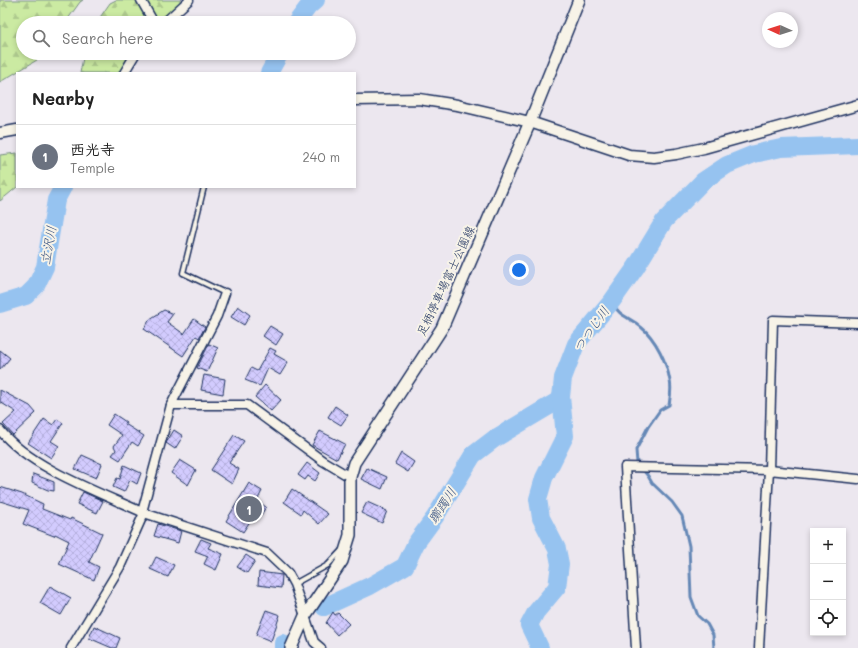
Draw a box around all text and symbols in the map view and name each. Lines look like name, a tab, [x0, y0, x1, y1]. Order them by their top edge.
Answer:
north arrow	[762, 12, 798, 48]
search box	[16, 16, 356, 60]
icon: search	[30, 27, 52, 49]
text: Search here	[62, 28, 153, 48]
text: Nearby	[32, 87, 94, 109]
text: 西光寺	[70, 139, 115, 159]
text: 1	[42, 148, 48, 165]
text: 240 m	[303, 148, 340, 165]
text: Temple	[70, 159, 115, 176]
street label: 足柄停車場富士公園線	[412, 223, 478, 338]
water label: 立沢川	[36, 224, 59, 266]
your location	[509, 260, 529, 280]
water label: つつじ川	[569, 303, 612, 355]
water label: 躑躅川	[424, 484, 459, 526]
pin: 1	[236, 494, 262, 524]
map controls	[810, 528, 846, 636]
button: +	[810, 528, 846, 564]
button: −	[810, 564, 846, 600]
button: locate	[810, 600, 846, 636]

